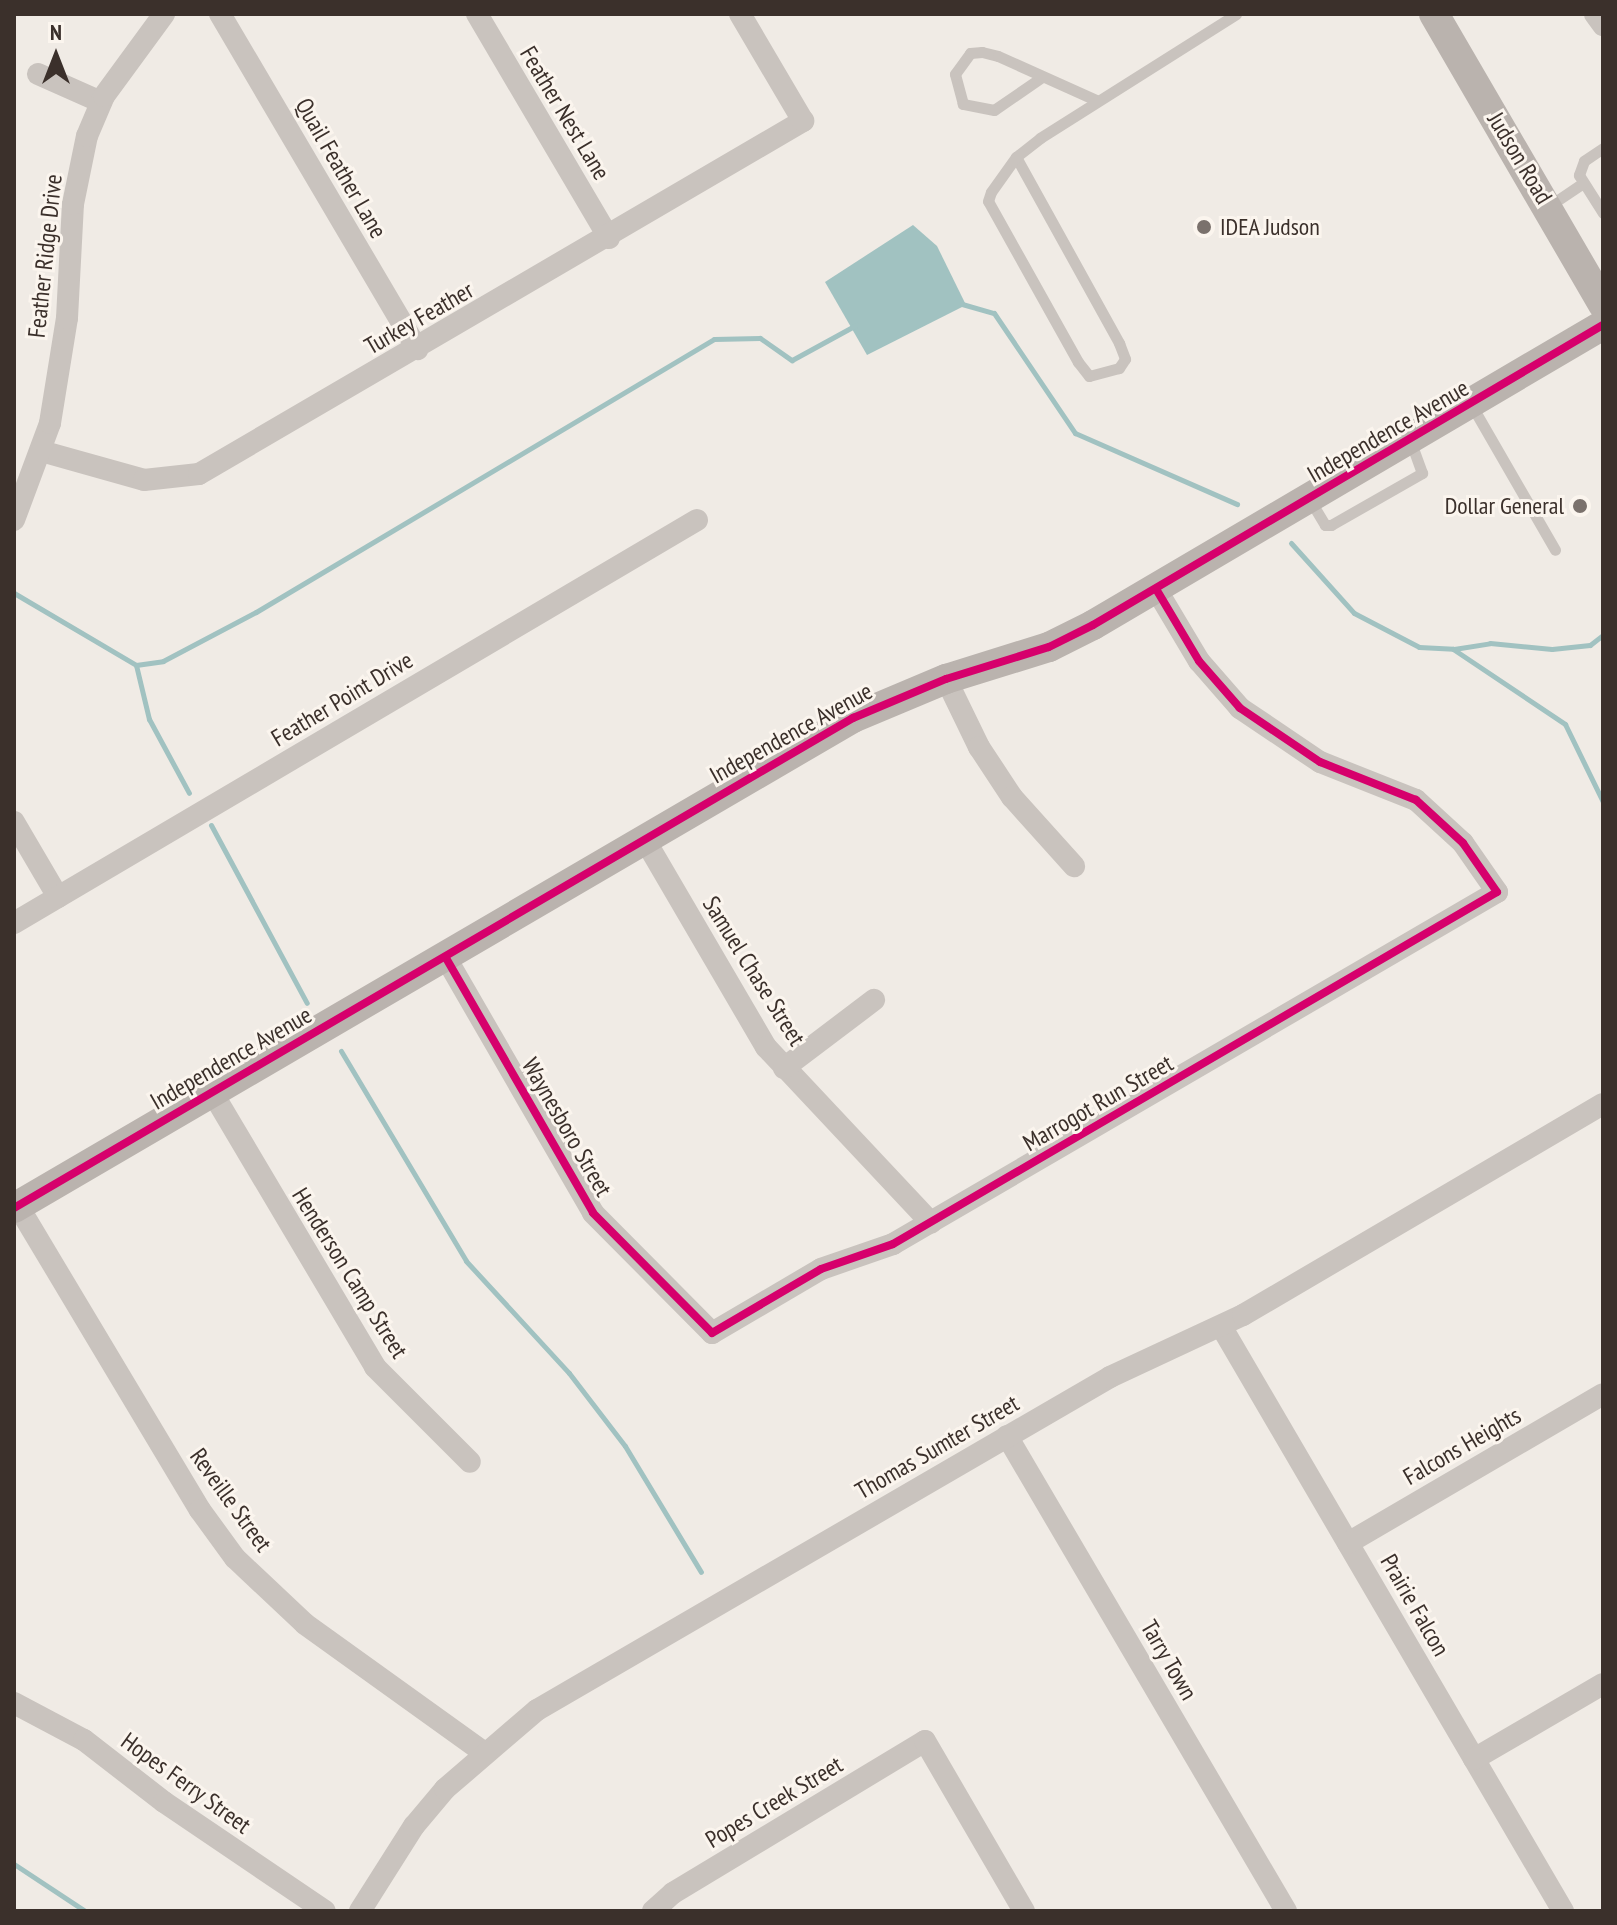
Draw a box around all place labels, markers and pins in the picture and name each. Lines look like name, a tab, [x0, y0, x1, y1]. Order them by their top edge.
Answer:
place label: IDEA Judson	[1220, 213, 1321, 241]
marker: IDEA Judson	[1195, 218, 1213, 236]
place label: Dollar General	[1445, 492, 1564, 520]
marker: Dollar General	[1571, 497, 1589, 515]

